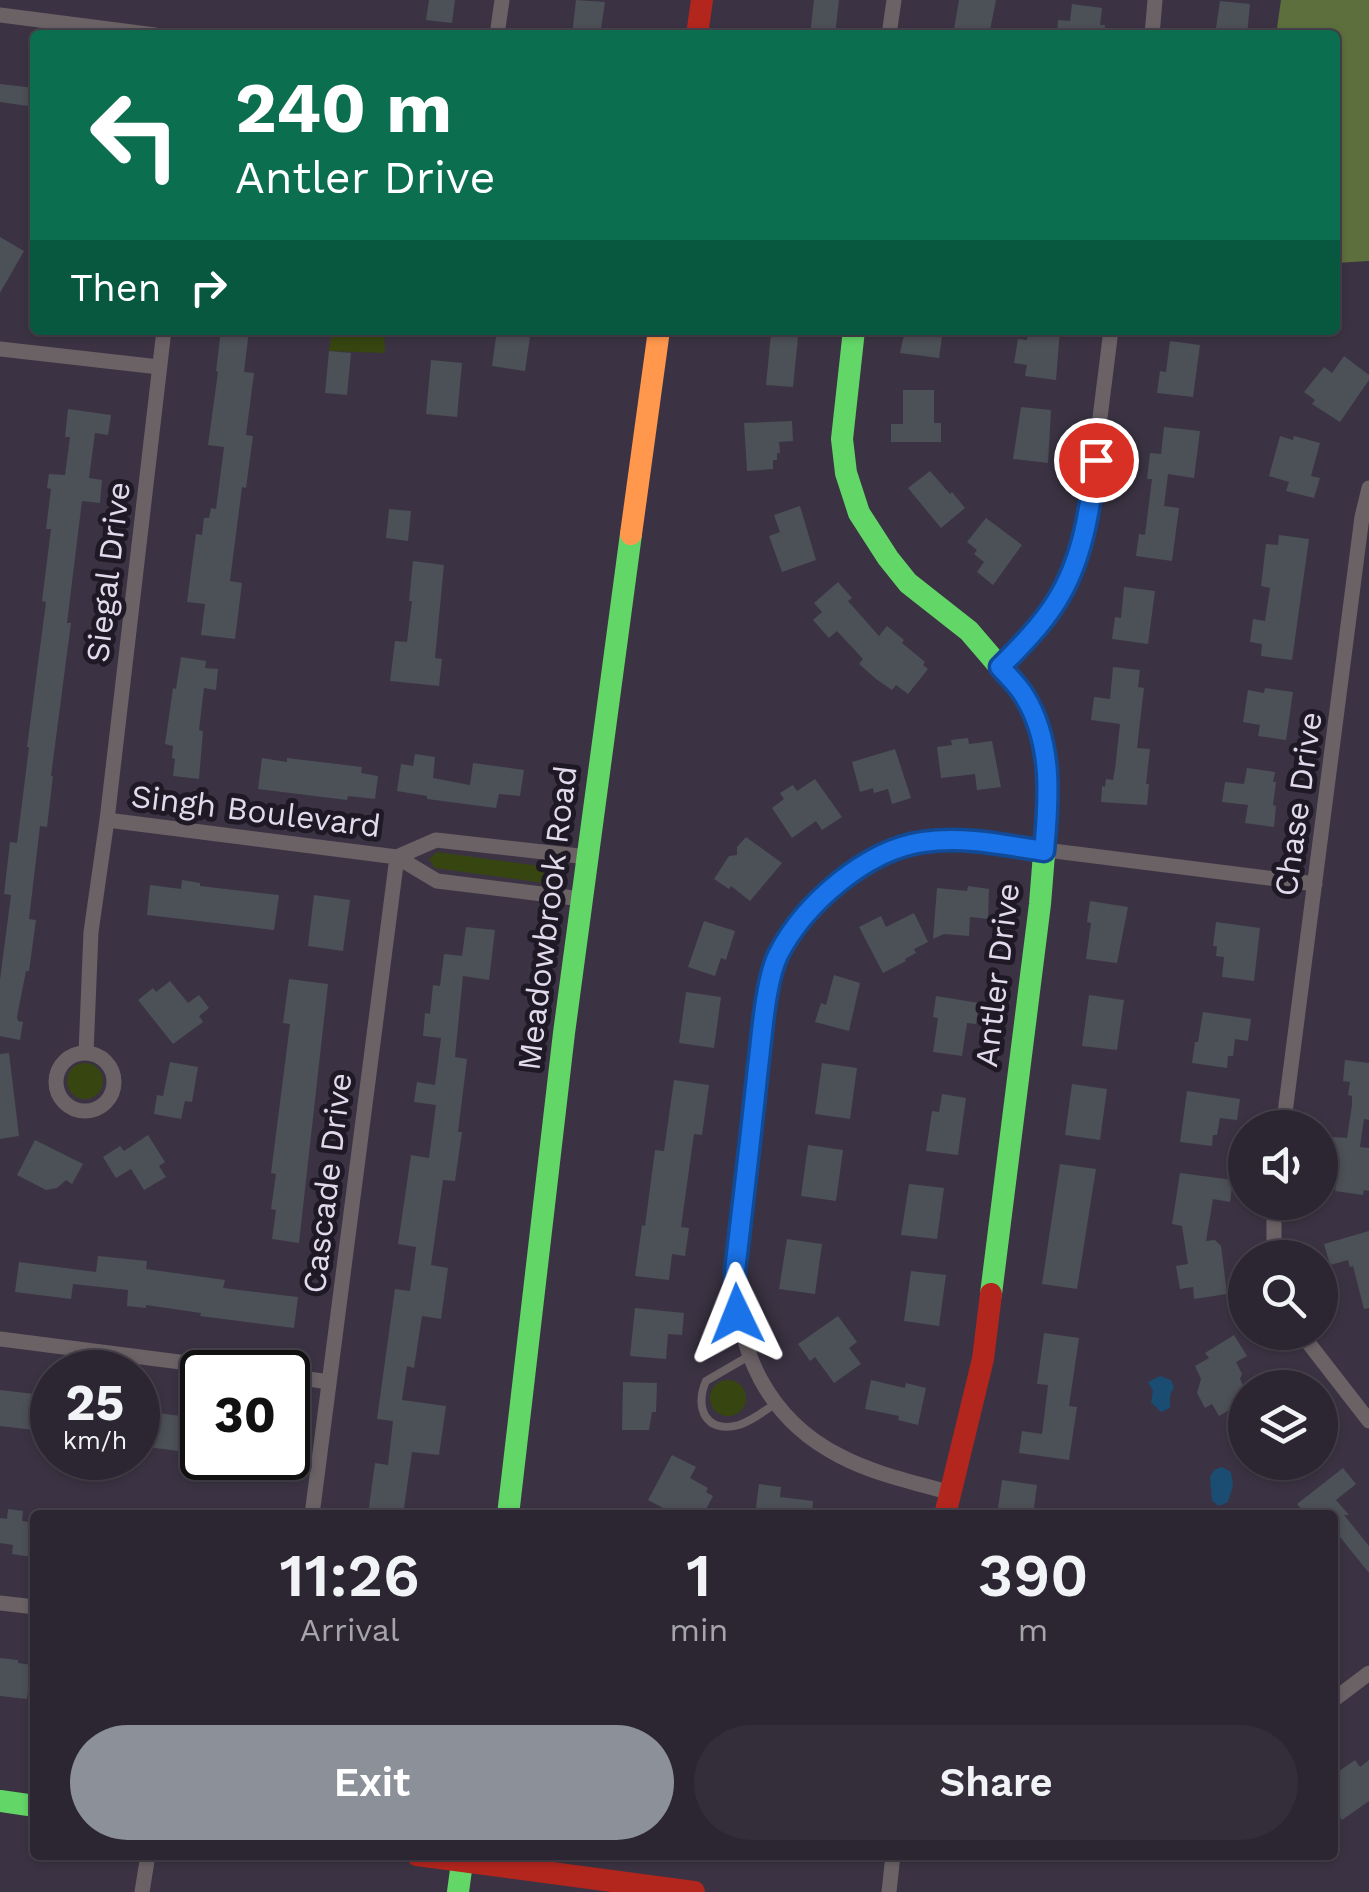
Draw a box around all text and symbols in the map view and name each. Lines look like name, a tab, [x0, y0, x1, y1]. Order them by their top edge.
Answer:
text: 240 m	[235, 67, 452, 149]
icon: left	[70, 70, 200, 200]
text: Antler Drive	[235, 151, 495, 204]
icon: right	[181, 260, 236, 315]
text: Then	[70, 266, 161, 310]
pin	[1054, 418, 1139, 503]
icon: arrive	[1069, 433, 1124, 488]
street label: Siegal Drive	[78, 480, 138, 664]
street label: Chase Drive	[1266, 709, 1330, 899]
street label: Meadowbrook Road	[509, 764, 585, 1072]
street label: Singh Boulevard	[129, 777, 383, 845]
street label: Antler Drive	[967, 881, 1027, 1069]
street label: Cascade Drive	[295, 1071, 359, 1295]
map controls	[1228, 1110, 1338, 1480]
button: sound	[1228, 1110, 1338, 1220]
button: search	[1228, 1240, 1338, 1350]
position arrow	[685, 1262, 789, 1366]
speed limit sign: 30	[180, 1350, 310, 1480]
button: layers	[1228, 1370, 1338, 1480]
text: 25	[66, 1373, 124, 1432]
text: km/h	[63, 1426, 127, 1455]
text: 11:26	[280, 1540, 420, 1611]
text: 1	[686, 1540, 711, 1611]
text: 390	[978, 1540, 1088, 1611]
text: Arrival	[300, 1611, 400, 1649]
text: min	[669, 1611, 728, 1649]
text: m	[1018, 1611, 1048, 1649]
button: Exit	[70, 1725, 674, 1840]
button: Share	[694, 1725, 1298, 1840]

